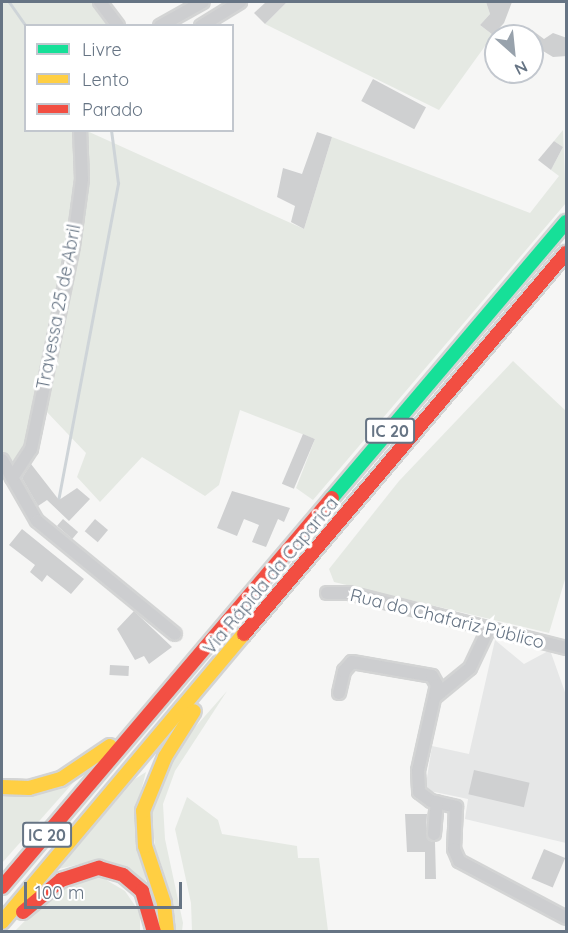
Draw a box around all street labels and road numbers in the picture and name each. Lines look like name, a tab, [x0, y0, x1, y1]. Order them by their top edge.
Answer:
street label: Travessa 25 de Abril	[32, 223, 86, 391]
road number: IC 20	[364, 418, 416, 444]
street label: Via Rápida da Caparica	[199, 493, 343, 659]
street label: Rua do Chafariz Público	[348, 584, 546, 654]
road number: IC 20	[22, 822, 72, 848]

